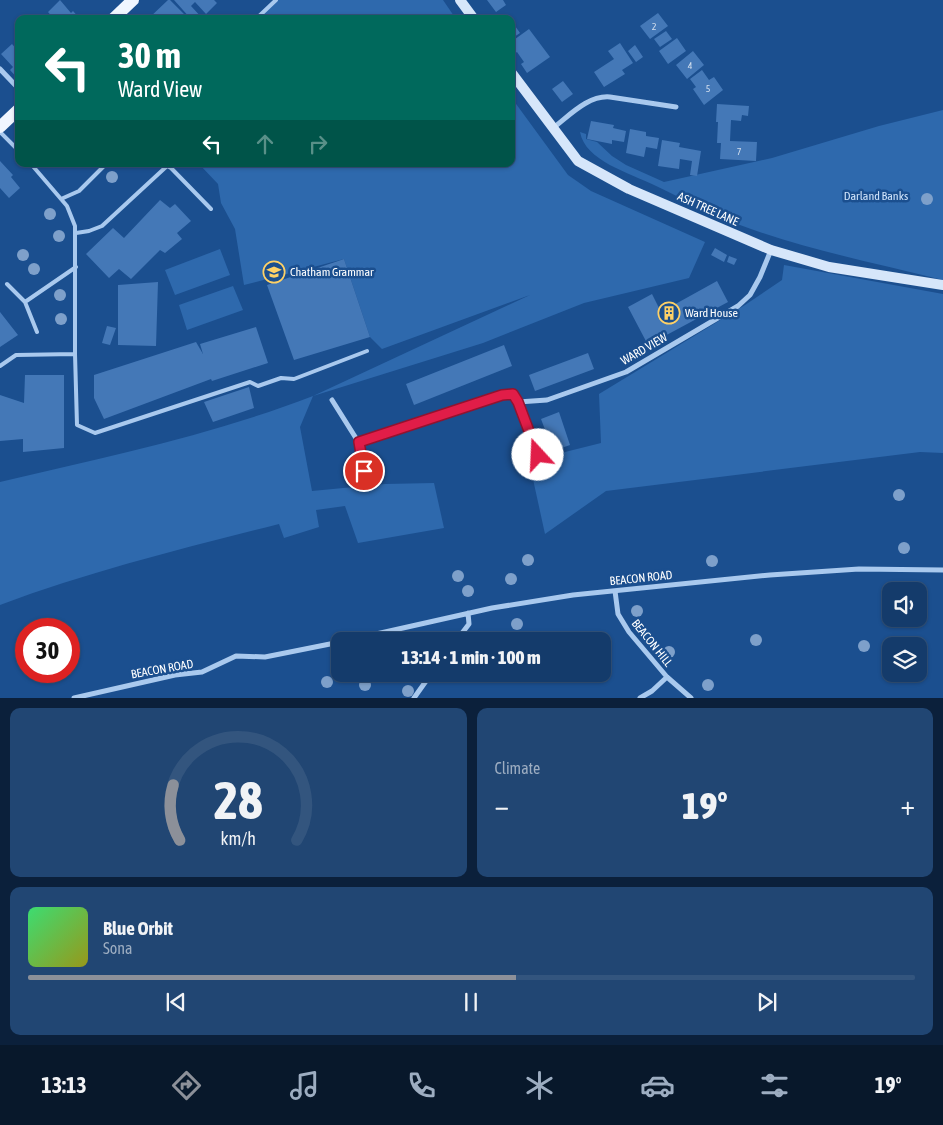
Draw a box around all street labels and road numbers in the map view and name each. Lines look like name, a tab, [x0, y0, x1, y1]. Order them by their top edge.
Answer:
street label: ASH TREE LANE	[675, 189, 741, 229]
street label: WARD VIEW	[618, 330, 670, 368]
street label: BEACON ROAD	[609, 568, 673, 588]
street label: BEACON HILL	[629, 616, 676, 670]
street label: BEACON ROAD	[130, 657, 195, 681]

